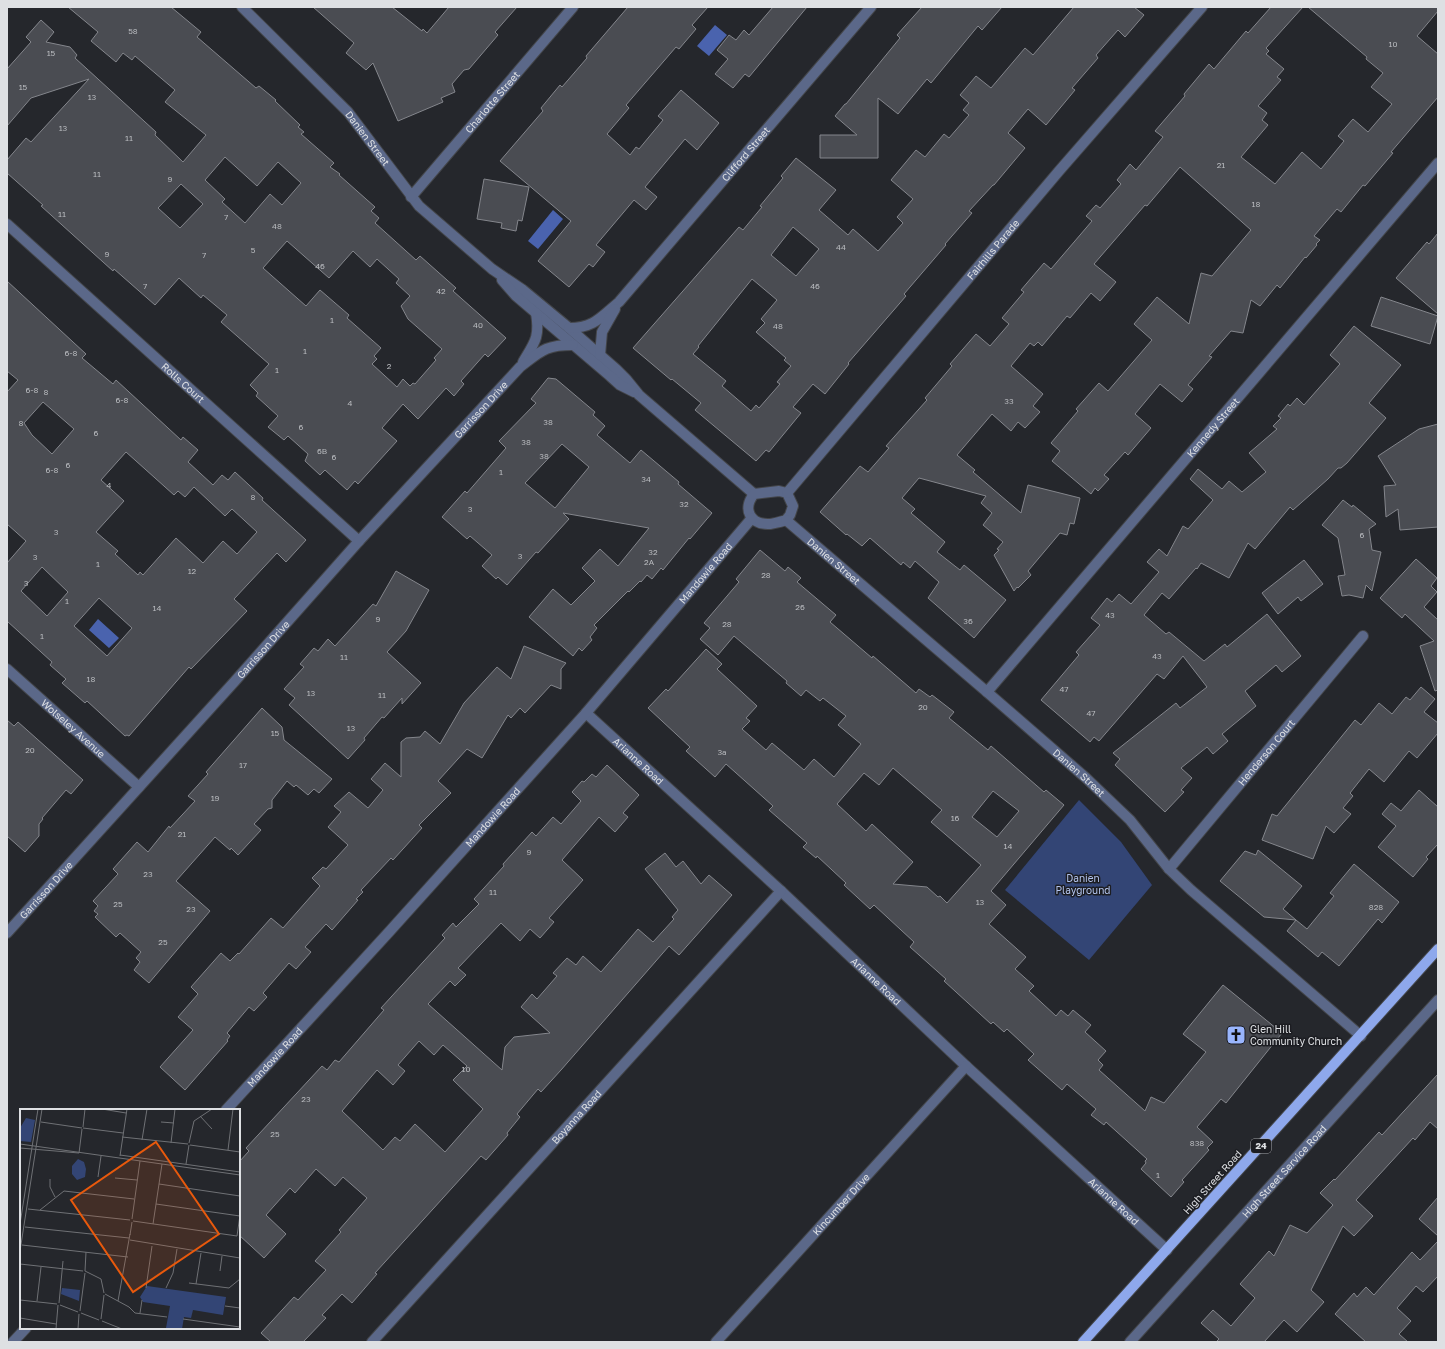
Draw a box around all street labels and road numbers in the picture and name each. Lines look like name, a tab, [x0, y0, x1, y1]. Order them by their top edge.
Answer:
street label: Charlotte Street	[462, 69, 522, 135]
street label: Danien Street	[343, 108, 392, 168]
street label: Clifford Street	[719, 124, 772, 184]
street label: Fairhills Parade	[964, 217, 1022, 282]
street label: Rolls Court	[159, 360, 207, 405]
street label: Garrisson Drive	[451, 378, 510, 440]
street label: Kennedy Street	[1184, 395, 1242, 459]
street label: Danien Street	[805, 535, 863, 587]
street label: Mandowie Road	[676, 540, 735, 606]
street label: Garrisson Drive	[234, 618, 292, 681]
street label: Wolseley Avenue	[39, 697, 108, 760]
street label: Henderson Court	[1235, 717, 1297, 788]
street label: Arianne Road	[611, 735, 666, 787]
street label: Danien Street	[1051, 746, 1108, 799]
street label: Mandowie Road	[463, 785, 522, 849]
street label: Garrisson Drive	[17, 859, 75, 921]
street label: Arianne Road	[849, 955, 904, 1007]
street label: Mandowie Road	[244, 1025, 305, 1089]
street label: Boyanna Road	[549, 1087, 604, 1146]
street label: High Street Service Road	[1239, 1122, 1329, 1220]
road number: 24	[1251, 1139, 1271, 1153]
street label: High Street Road	[1180, 1148, 1244, 1216]
street label: Kincumber Drive	[810, 1171, 872, 1238]
street label: Arianne Road	[1086, 1175, 1141, 1227]

